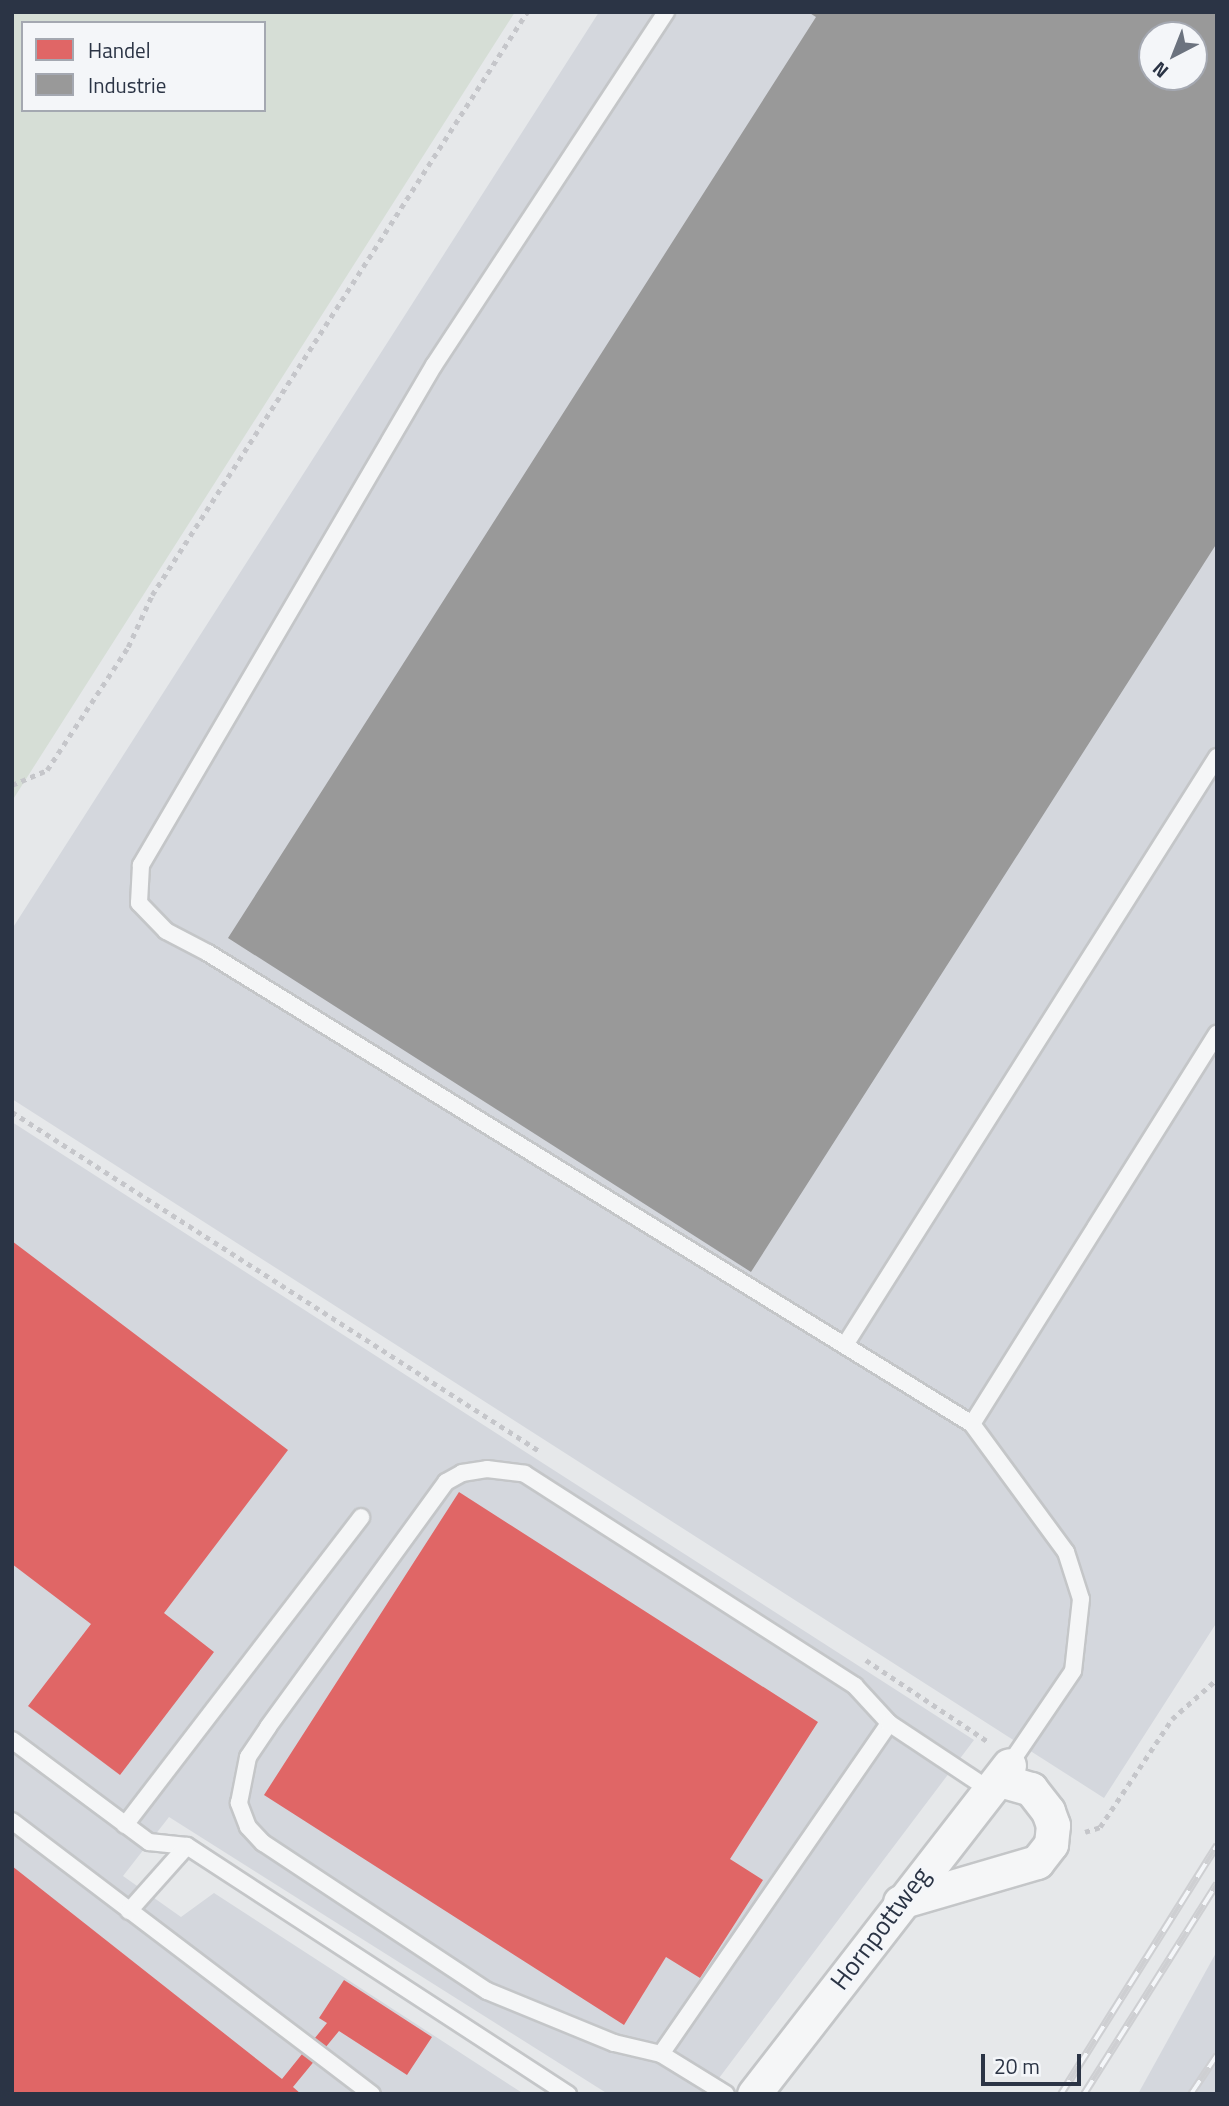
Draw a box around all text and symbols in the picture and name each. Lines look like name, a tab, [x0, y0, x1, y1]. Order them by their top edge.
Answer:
legend	[21, 21, 266, 112]
north arrow	[1138, 21, 1208, 91]
text: Handel	[88, 34, 151, 66]
text: N	[1145, 55, 1175, 86]
text: Industrie	[88, 69, 166, 101]
street label: Hornpottweg	[824, 1860, 936, 1996]
scale bar	[984, 2039, 1084, 2084]
text: 20 m	[994, 2050, 1040, 2082]

